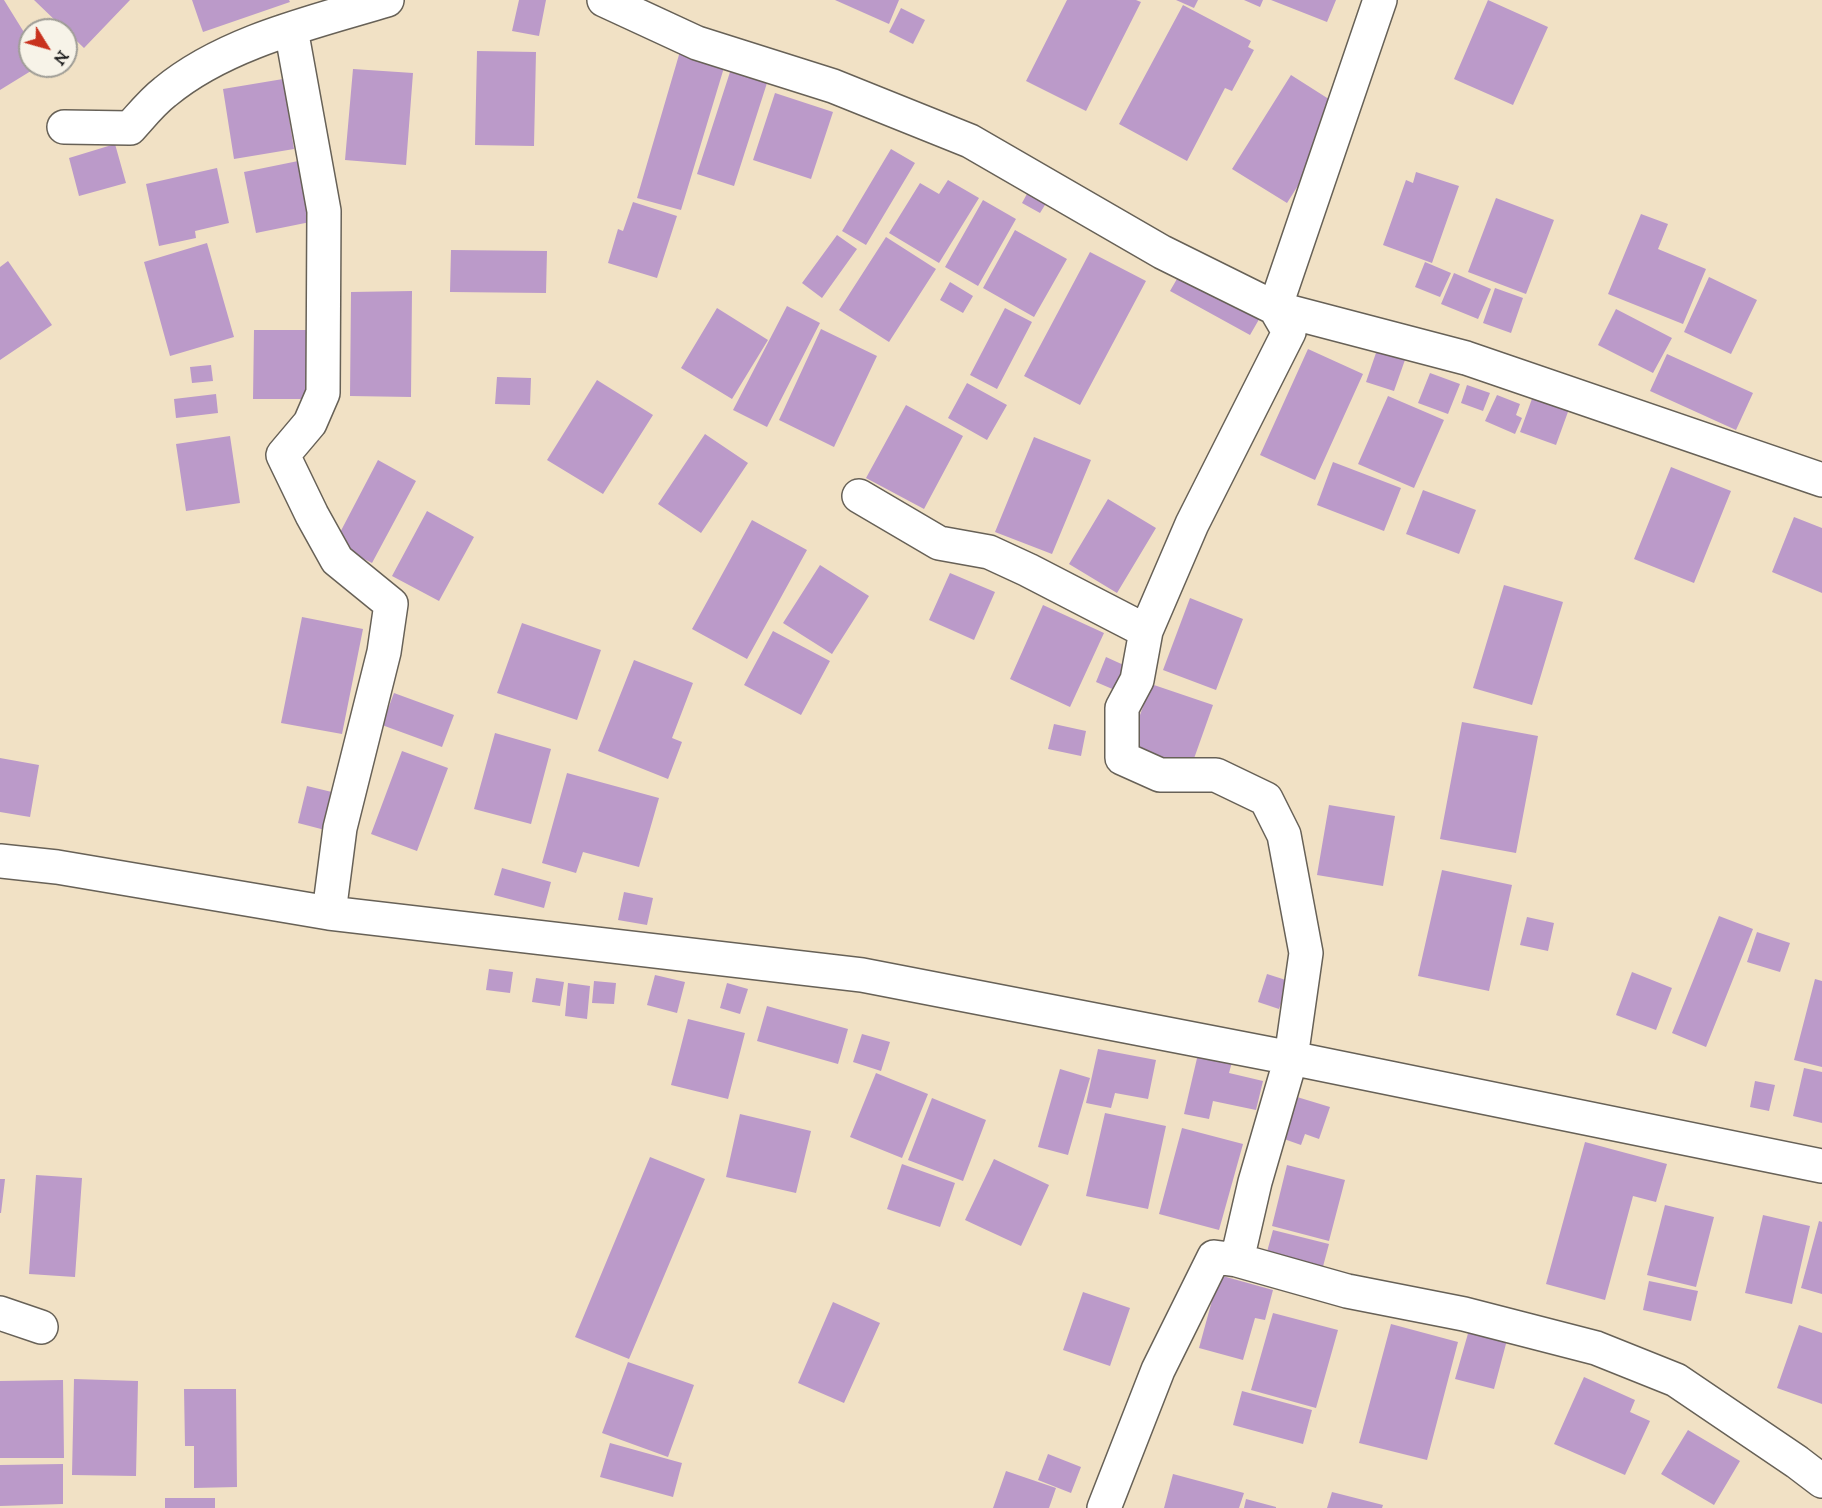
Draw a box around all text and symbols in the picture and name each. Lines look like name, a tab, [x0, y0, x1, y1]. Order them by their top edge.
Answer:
north arrow	[18, 18, 78, 78]
text: N	[49, 46, 73, 69]

